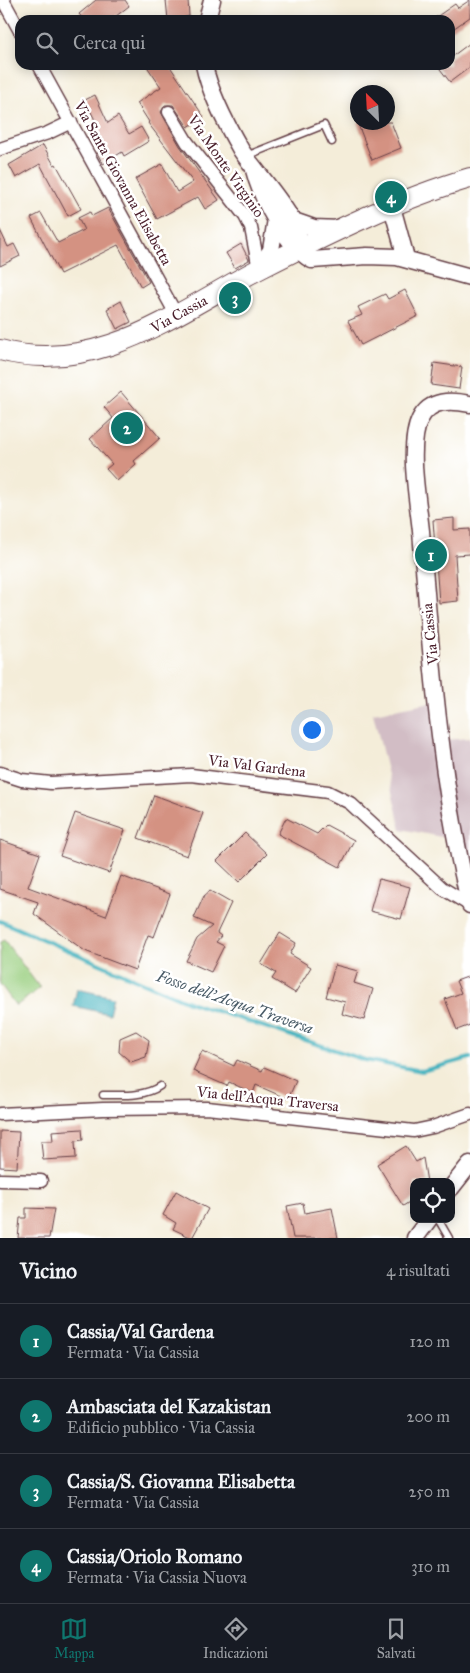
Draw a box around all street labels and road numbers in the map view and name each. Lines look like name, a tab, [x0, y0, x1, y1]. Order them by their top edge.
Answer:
street label: Via Santa Giovanna Elisabetta	[70, 97, 176, 269]
street label: Via Monte Virginio	[183, 110, 268, 221]
street label: Via Cassia	[147, 291, 211, 337]
street label: Via Cassia	[418, 602, 442, 667]
street label: Via Val Gardena	[206, 751, 307, 781]
street label: Via dell'Acqua Traversa	[195, 1082, 341, 1116]

